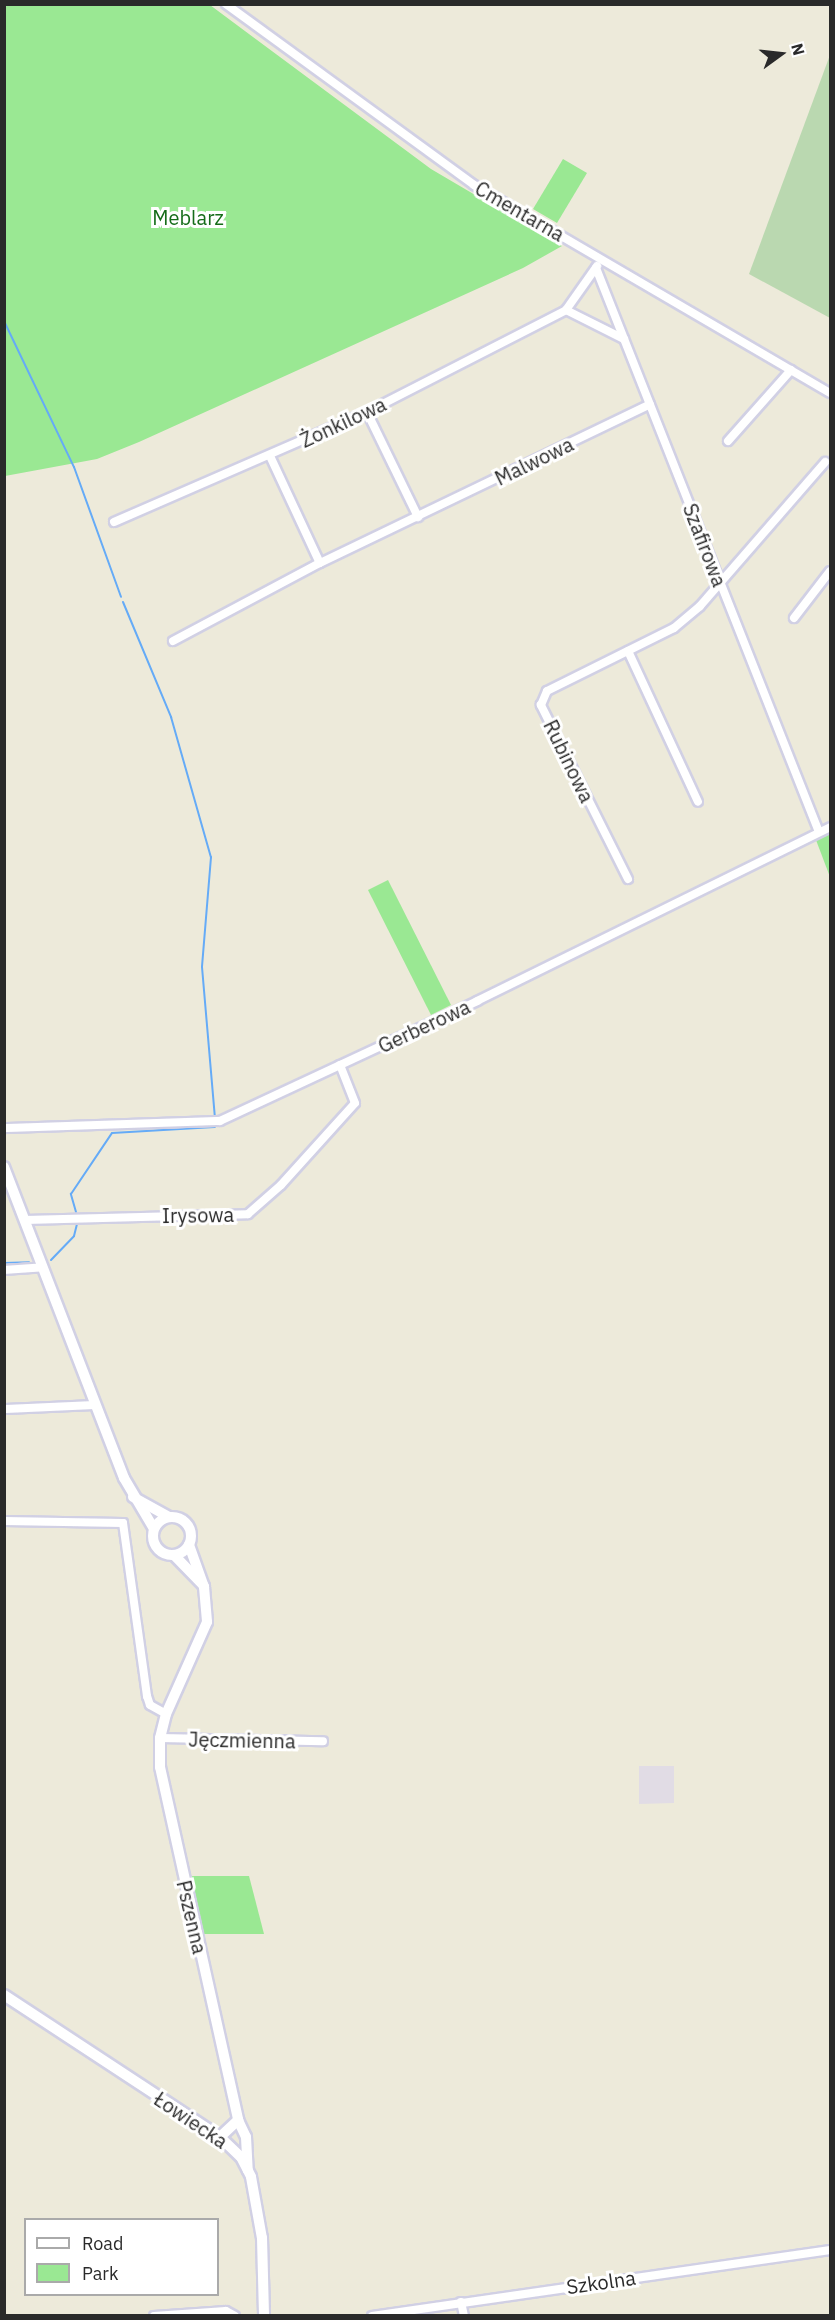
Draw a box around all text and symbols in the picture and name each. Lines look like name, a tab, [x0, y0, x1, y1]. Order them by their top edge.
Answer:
north arrow	[751, 24, 811, 84]
text: N	[787, 41, 810, 58]
street label: Cmentarna	[471, 176, 569, 246]
park label: Meblarz	[152, 205, 224, 229]
street label: Żonkilowa	[296, 392, 390, 452]
street label: Malwowa	[491, 432, 577, 490]
street label: Szafirowa	[678, 500, 732, 590]
street label: Rubinowa	[539, 716, 599, 806]
street label: Gerberowa	[374, 994, 474, 1058]
street label: Irysowa	[162, 1202, 234, 1228]
street label: Jęczmienna	[188, 1727, 296, 1753]
street label: Pszenna	[172, 1878, 212, 1956]
street label: Łowiecka	[150, 2087, 232, 2153]
legend	[24, 2218, 219, 2296]
text: Road	[82, 2232, 123, 2255]
text: Park	[82, 2262, 118, 2285]
street label: Szkolna	[565, 2265, 637, 2299]

